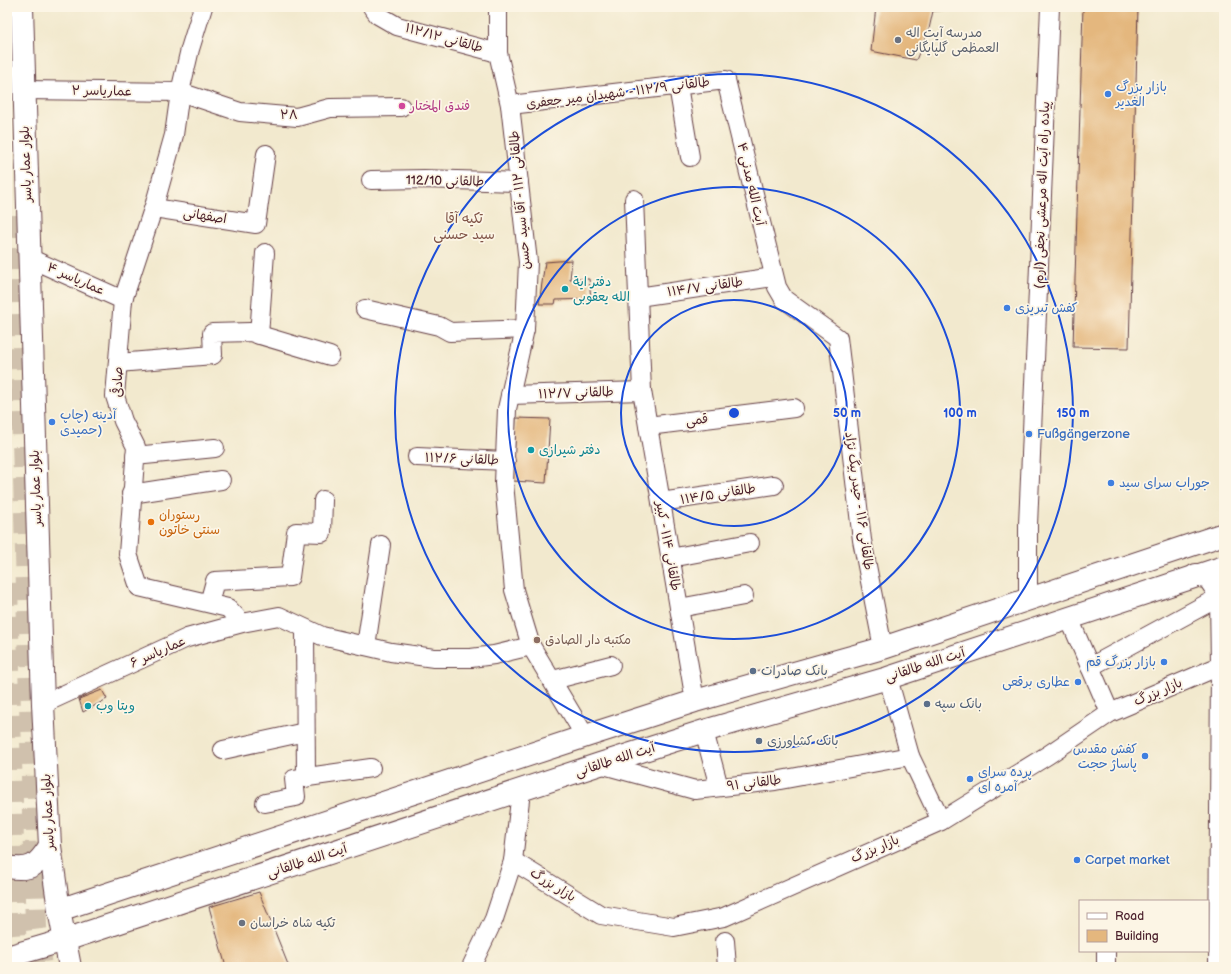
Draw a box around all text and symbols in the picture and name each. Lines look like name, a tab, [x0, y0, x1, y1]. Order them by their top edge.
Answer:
street label: طالقانی ۱۱۲/۱۲	[403, 20, 485, 57]
place label: مدرسه آیت اله العمظمی گلپایگانی	[906, 25, 999, 57]
marker: مدرسه آیت اله العمظمی گلپایگانی	[893, 35, 903, 45]
street label: طالقانی ۱۱۲/۹ - شهیدان میر جعفری	[525, 74, 711, 113]
place label: بازار بزرگ الغدیر	[1115, 79, 1167, 110]
street label: عماریاسر ۲	[71, 82, 133, 100]
marker: بازار بزرگ الغدیر	[1103, 89, 1113, 99]
place label: فندق المختار	[409, 98, 470, 114]
marker: فندق المختار	[397, 101, 407, 111]
street label: پیاده راه آیت اله مرعشی نجفی (ارم)	[1031, 101, 1055, 289]
street label: ۲۸	[280, 107, 298, 123]
street label: بلوار عمار یاسر	[17, 125, 35, 204]
street label: طالقانی ۱۱۲ - آقا سید حسن	[506, 130, 535, 270]
street label: ۴ آیت الله مدنی	[733, 141, 768, 228]
street label: طالقانی 112/10	[406, 172, 484, 191]
street label: اصفهانی	[182, 205, 228, 228]
district label: تکیه آقا سید حسنی	[433, 210, 495, 243]
street label: عماریاسر ۴	[45, 259, 107, 299]
place label: دفتر ایة الله یعقوبی	[573, 274, 630, 306]
street label: طالقانی ۱۱۴/۷	[666, 274, 744, 301]
marker: دفتر ایة الله یعقوبی	[560, 284, 570, 294]
place label: کفش تبریزی	[1015, 300, 1078, 316]
marker: کفش تبریزی	[1002, 303, 1012, 313]
street label: صادقی	[109, 366, 126, 398]
street label: طالقانی ۱۱۲/۷	[538, 384, 614, 403]
centre of rings	[727, 406, 741, 420]
text: 50 m	[833, 406, 861, 421]
text: 100 m	[943, 406, 977, 421]
text: 150 m	[1057, 406, 1089, 421]
place label: آدینه (چاپ حمیدی)	[60, 407, 117, 438]
street label: قمی	[685, 411, 709, 430]
marker: آدینه (چاپ حمیدی)	[47, 417, 57, 427]
place label: Fußgängerzone	[1037, 426, 1130, 442]
marker: Fußgängerzone	[1024, 429, 1034, 439]
street label: طالقانی ۱۱۶ - حیدر بیگ نژاد	[840, 431, 877, 572]
place label: دفتر شیرازی	[539, 442, 601, 458]
marker: دفتر شیرازی	[526, 445, 536, 455]
street label: بلوار عمار یاسر	[27, 449, 45, 528]
street label: طالقانی ۱۱۲/۶	[425, 450, 499, 469]
place label: جوراب سرای سید	[1119, 475, 1210, 491]
marker: جوراب سرای سید	[1106, 478, 1116, 488]
street label: طالقانی ۱۱۴/۵	[679, 480, 757, 509]
street label: طالقانی ۱۱۴ - کبیر	[651, 499, 684, 592]
place label: رستوران سنتی خاتون	[159, 507, 220, 539]
marker: رستوران سنتی خاتون	[146, 517, 156, 527]
place label: مکتبه دار الصادق	[545, 632, 631, 648]
street label: عماریاسر ۶	[127, 633, 189, 671]
marker: مکتبه دار الصادق	[532, 635, 542, 645]
street label: آیت الله طالقانی	[883, 644, 968, 686]
place label: بازار بزرگ قم	[1086, 654, 1156, 672]
marker: بازار بزرگ قم	[1159, 657, 1169, 667]
place label: بانک صادرات	[761, 663, 828, 679]
marker: بانک صادرات	[748, 666, 758, 676]
place label: عطاری برقعی	[1002, 674, 1070, 691]
street label: بازار بزرگ	[1131, 675, 1185, 709]
marker: عطاری برقعی	[1073, 677, 1083, 687]
place label: بانک سپه	[935, 696, 982, 712]
place label: ویتا وب	[96, 698, 135, 714]
marker: بانک سپه	[922, 699, 932, 709]
marker: ویتا وب	[83, 701, 93, 711]
place label: بانک کشاورزی	[767, 733, 839, 749]
marker: بانک کشاورزی	[754, 736, 764, 746]
street label: آیت الله طالقانی	[573, 739, 658, 781]
place label: کفش مقدس پاساژ حجت	[1073, 741, 1137, 772]
marker: کفش مقدس پاساژ حجت	[1140, 751, 1150, 761]
place label: پرده سرای آمره ای	[978, 764, 1032, 795]
street label: طالقانی ۹۱	[726, 772, 782, 795]
street label: بلوار عمار یاسر	[38, 773, 58, 852]
marker: پرده سرای آمره ای	[965, 774, 975, 784]
street label: بازار بزرگ	[848, 832, 902, 866]
street label: آیت الله طالقانی	[265, 840, 350, 882]
place label: Carpet market	[1085, 852, 1170, 868]
marker: Carpet market	[1072, 855, 1082, 865]
street label: بازار بزرگ	[527, 865, 579, 905]
legend	[1079, 900, 1209, 952]
text: Road	[1115, 909, 1144, 924]
place label: تکیه شاه خراسان	[250, 915, 336, 931]
marker: تکیه شاه خراسان	[237, 918, 247, 928]
text: Building	[1115, 929, 1159, 944]

